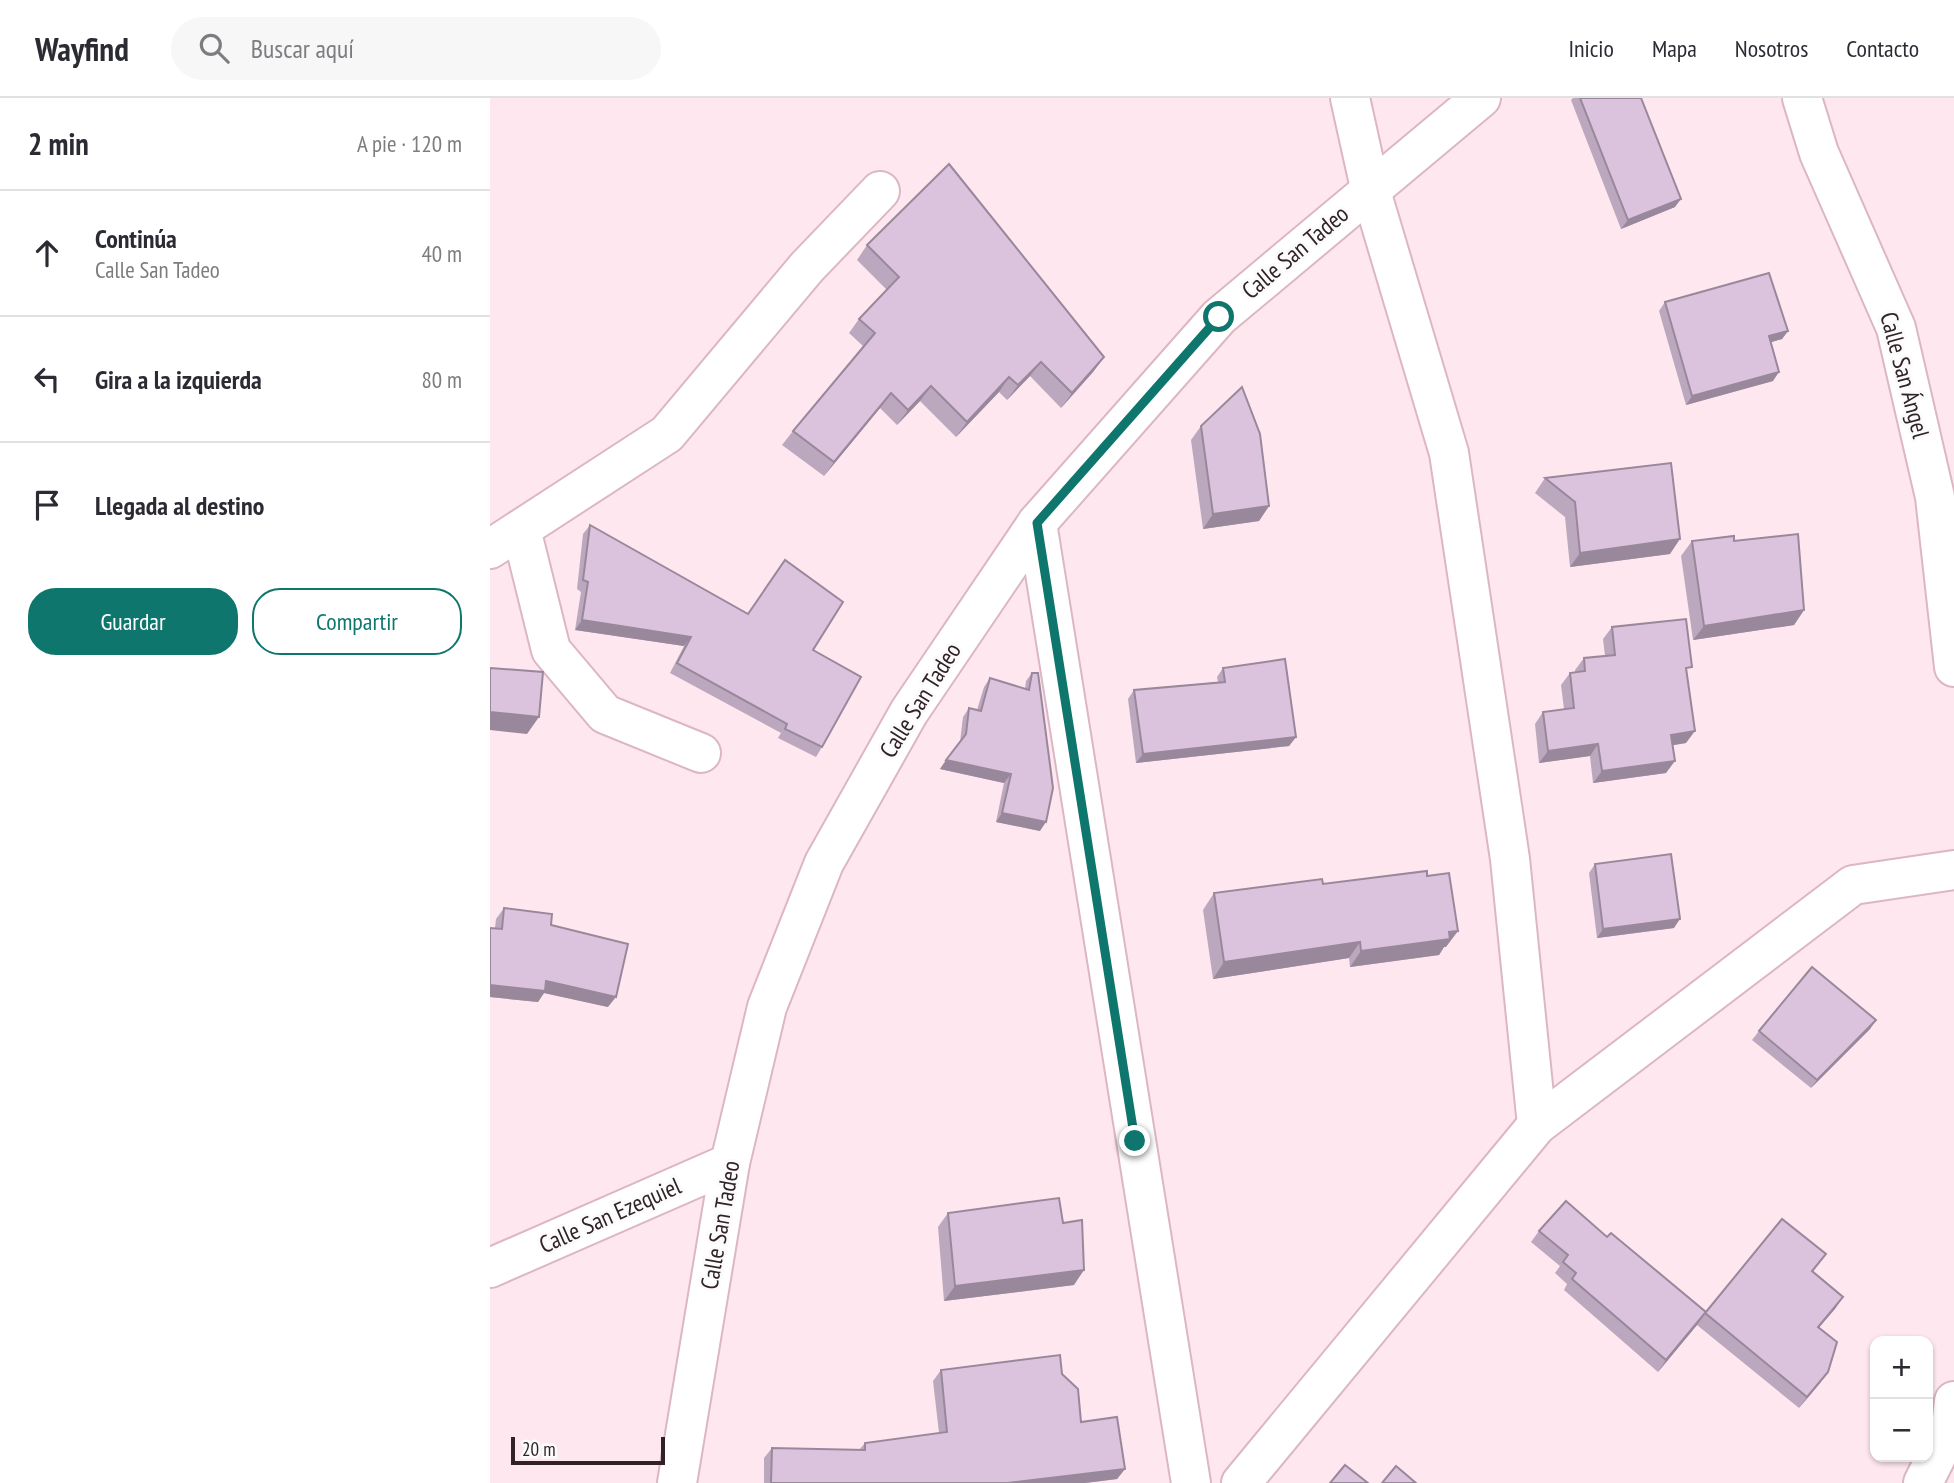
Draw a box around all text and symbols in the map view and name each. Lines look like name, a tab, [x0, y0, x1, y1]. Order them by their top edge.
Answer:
search box	[171, 17, 661, 80]
text: Wayfind	[35, 27, 129, 70]
icon: search	[195, 29, 233, 67]
text: Buscar aquí	[251, 32, 354, 65]
text: Inicio	[1568, 33, 1614, 64]
text: Mapa	[1652, 33, 1697, 64]
text: Nosotros	[1735, 33, 1808, 64]
text: Contacto	[1846, 33, 1919, 64]
text: 2 min	[28, 124, 89, 163]
text: A pie · 120 m	[357, 129, 462, 158]
street label: Calle San Tadeo	[1235, 198, 1355, 306]
text: Continúa	[95, 222, 177, 255]
icon: ahead	[28, 234, 66, 272]
text: 40 m	[421, 239, 462, 268]
text: Calle San Tadeo	[95, 255, 220, 284]
route start	[1203, 301, 1234, 332]
street label: Calle San Ángel	[1873, 309, 1937, 442]
icon: left	[28, 360, 66, 398]
text: Gira a la izquierda	[95, 363, 262, 396]
text: 80 m	[421, 365, 462, 394]
icon: arrive	[28, 486, 66, 524]
text: Llegada al destino	[95, 489, 264, 522]
button: Guardar	[28, 588, 238, 655]
button: Compartir	[252, 588, 462, 655]
street label: Calle San Tadeo	[872, 637, 968, 763]
route end	[1119, 1125, 1150, 1156]
street label: Calle San Tadeo	[693, 1158, 747, 1292]
street label: Calle San Ezequiel	[534, 1170, 686, 1260]
map controls	[1870, 1336, 1933, 1462]
button: +	[1870, 1336, 1933, 1399]
button: −	[1870, 1399, 1933, 1462]
scale bar	[511, 1434, 665, 1466]
text: 20 m	[522, 1437, 556, 1461]

